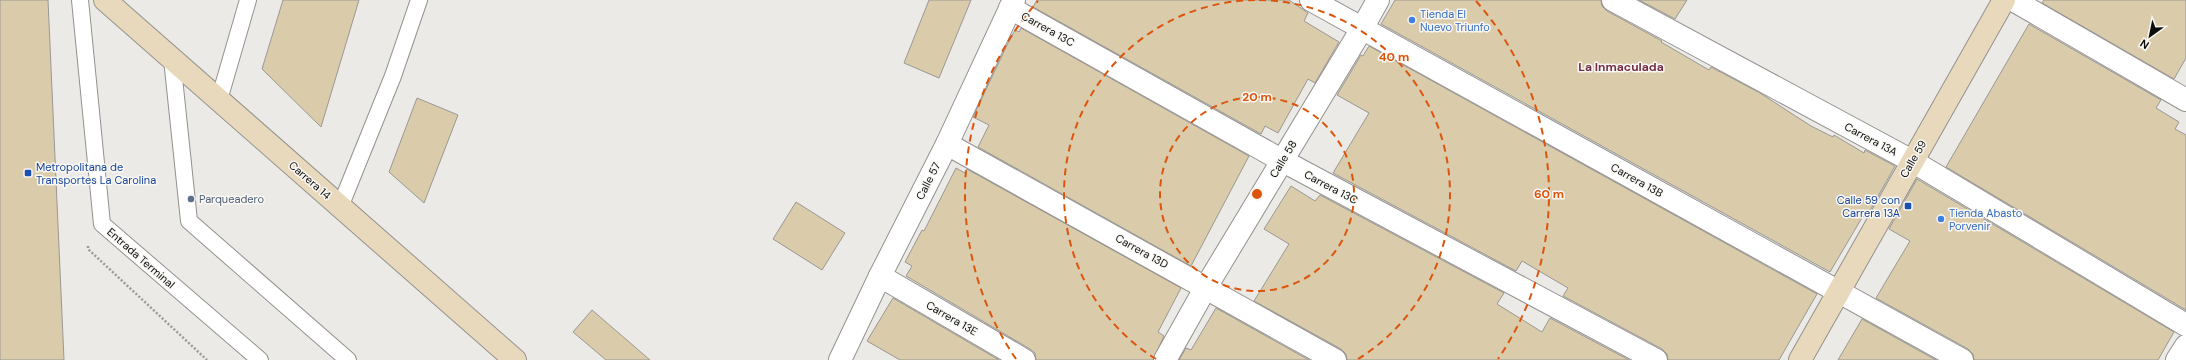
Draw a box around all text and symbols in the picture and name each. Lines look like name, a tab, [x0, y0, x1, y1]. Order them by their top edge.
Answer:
place label: Tienda El Nuevo Triunfo	[1420, 7, 1490, 34]
street label: Carrera 13C	[1019, 9, 1077, 49]
marker: Tienda El Nuevo Triunfo	[1407, 15, 1417, 25]
north arrow	[2130, 16, 2170, 56]
text: N	[2137, 36, 2152, 52]
text: 40 m	[1379, 49, 1409, 65]
district label: La Inmaculada	[1578, 59, 1664, 75]
text: 20 m	[1242, 89, 1272, 105]
street label: Carrera 13A	[1842, 119, 1900, 159]
street label: Calle 58	[1266, 138, 1300, 180]
street label: Calle 59	[1897, 138, 1929, 180]
street label: Carrera 14	[286, 158, 334, 202]
place label: Metropolitana de Transportes La Carolina	[36, 160, 156, 187]
street label: Calle 57	[913, 160, 943, 202]
street label: Carrera 13B	[1608, 160, 1666, 200]
street label: Carrera 13C	[1302, 167, 1360, 207]
marker: Metropolitana de Transportes La Carolina	[23, 168, 33, 178]
text: 60 m	[1534, 186, 1564, 202]
centre of rings	[1250, 187, 1264, 201]
place label: Parqueadero	[199, 192, 264, 206]
place label: Calle 59 con Carrera 13A	[1837, 193, 1900, 220]
marker: Parqueadero	[186, 194, 196, 204]
marker: Calle 59 con Carrera 13A	[1903, 201, 1913, 211]
place label: Tienda Abasto Porvenir	[1949, 206, 2022, 233]
marker: Tienda Abasto Porvenir	[1936, 214, 1946, 224]
street label: Entrada Terminal	[104, 225, 178, 291]
street label: Carrera 13D	[1113, 231, 1171, 272]
street label: Carrera 13E	[924, 298, 980, 338]

